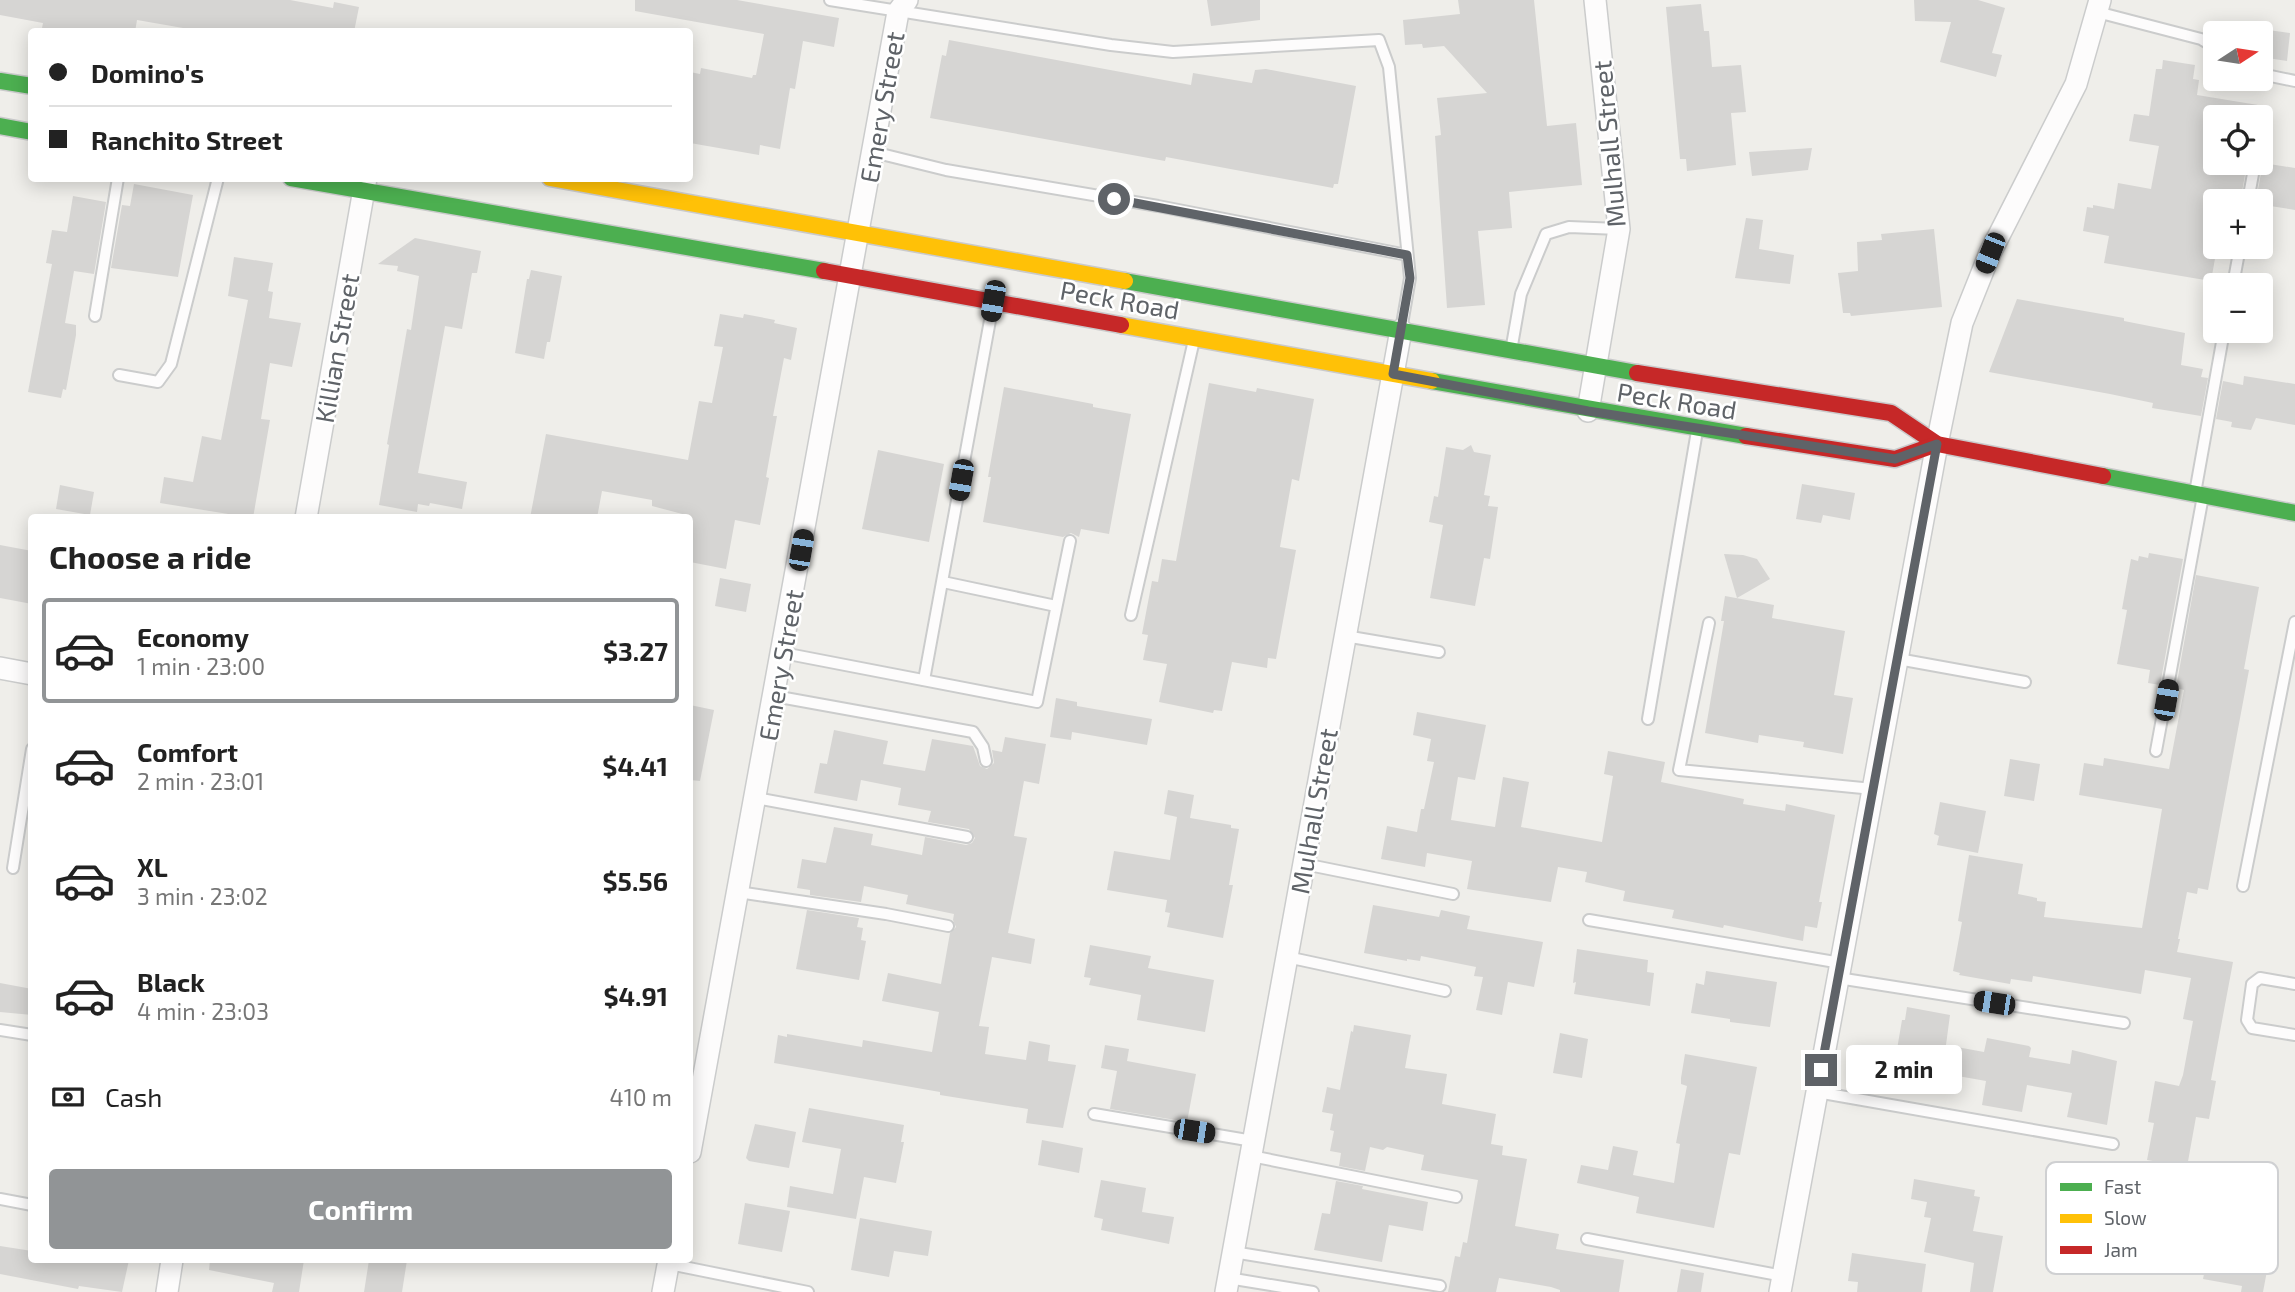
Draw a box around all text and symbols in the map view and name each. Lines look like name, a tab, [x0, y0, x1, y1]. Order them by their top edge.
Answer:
north arrow	[2203, 21, 2273, 91]
map controls	[2203, 21, 2273, 343]
street label: Emery Street	[852, 29, 910, 185]
text: Domino's	[91, 57, 204, 88]
street label: Mulhall Street	[1585, 59, 1631, 229]
button: locate	[2203, 105, 2273, 175]
text: Ranchito Street	[91, 124, 283, 155]
route start	[1098, 183, 1130, 215]
button: +	[2203, 189, 2273, 259]
car	[1973, 230, 2008, 276]
street label: Killian Street	[308, 271, 364, 425]
street label: Peck Road	[1058, 273, 1182, 325]
button: −	[2203, 273, 2273, 343]
car	[980, 278, 1007, 324]
street label: Peck Road	[1615, 375, 1739, 425]
car	[948, 457, 975, 503]
car	[788, 527, 815, 573]
text: Choose a ride	[49, 537, 252, 575]
street label: Emery Street	[751, 587, 809, 743]
icon: car	[53, 619, 116, 682]
text: Economy	[137, 621, 249, 652]
text: $3.27	[603, 635, 668, 666]
text: 1 min · 23:00	[137, 652, 265, 680]
car	[2153, 677, 2180, 723]
street label: Mulhall Street	[1283, 726, 1343, 896]
icon: car	[53, 734, 116, 797]
text: Comfort	[137, 736, 238, 767]
text: $4.41	[602, 750, 668, 781]
text: 2 min · 23:01	[137, 767, 264, 795]
icon: car	[53, 849, 116, 912]
text: XL	[137, 851, 168, 882]
text: $5.56	[603, 865, 668, 896]
text: 3 min · 23:02	[137, 882, 268, 910]
icon: car	[53, 964, 116, 1027]
text: Black	[137, 966, 205, 997]
text: $4.91	[603, 980, 668, 1011]
car	[1972, 989, 2017, 1017]
text: 4 min · 23:03	[137, 997, 269, 1025]
callout: 2 min	[1846, 1046, 1961, 1094]
route end	[1805, 1054, 1837, 1086]
text: 2 min	[1875, 1055, 1933, 1083]
icon: cash	[49, 1078, 87, 1116]
text: Cash	[105, 1081, 162, 1112]
text: 410 m	[610, 1083, 672, 1111]
car	[1172, 1117, 1217, 1145]
legend	[2046, 1162, 2278, 1274]
button: Confirm	[49, 1169, 672, 1249]
text: Fast	[2104, 1175, 2141, 1198]
text: Slow	[2104, 1206, 2147, 1229]
text: Jam	[2104, 1238, 2138, 1261]

